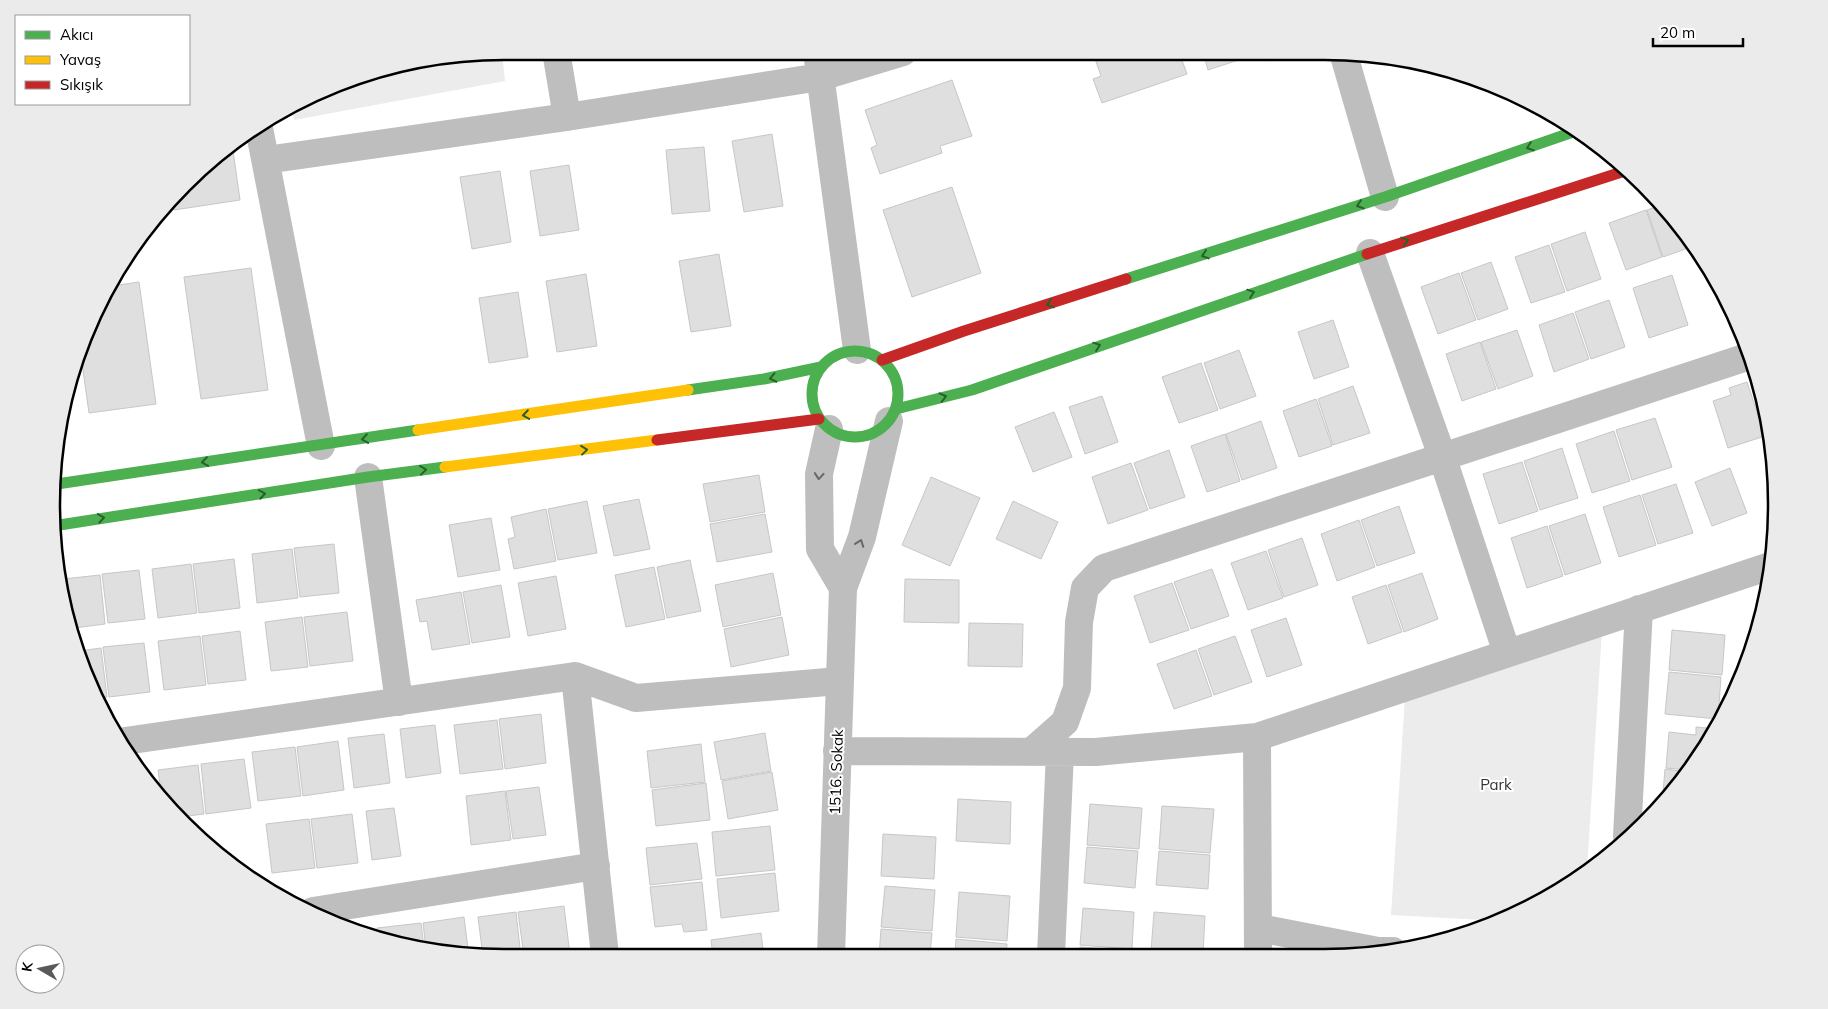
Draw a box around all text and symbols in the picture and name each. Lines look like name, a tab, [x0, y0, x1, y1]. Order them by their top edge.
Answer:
legend	[15, 15, 190, 105]
scale bar	[1653, 15, 1743, 47]
text: 20 m	[1660, 23, 1695, 42]
text: Akıcı	[60, 25, 93, 44]
text: Yavaş	[59, 50, 101, 69]
text: Sıkışık	[60, 75, 103, 94]
one-way arrow	[1526, 141, 1535, 151]
one-way arrow	[1356, 199, 1364, 209]
one-way arrow	[1400, 237, 1409, 247]
one-way arrow	[1201, 249, 1210, 259]
one-way arrow	[1246, 289, 1255, 299]
one-way arrow	[1046, 298, 1055, 308]
one-way arrow	[1093, 342, 1101, 352]
one-way arrow	[769, 372, 778, 382]
one-way arrow	[939, 392, 948, 403]
one-way arrow	[522, 409, 530, 420]
one-way arrow	[361, 433, 369, 444]
one-way arrow	[580, 445, 588, 456]
one-way arrow	[200, 457, 209, 467]
one-way arrow	[418, 466, 427, 476]
one-way arrow	[814, 473, 825, 481]
one-way arrow	[258, 489, 266, 499]
one-way arrow	[97, 514, 106, 524]
one-way arrow	[854, 539, 864, 547]
street label: 1516. Sokak	[825, 729, 847, 815]
park label: Park	[1480, 775, 1512, 794]
north arrow	[15, 944, 65, 994]
text: K	[18, 960, 37, 973]

